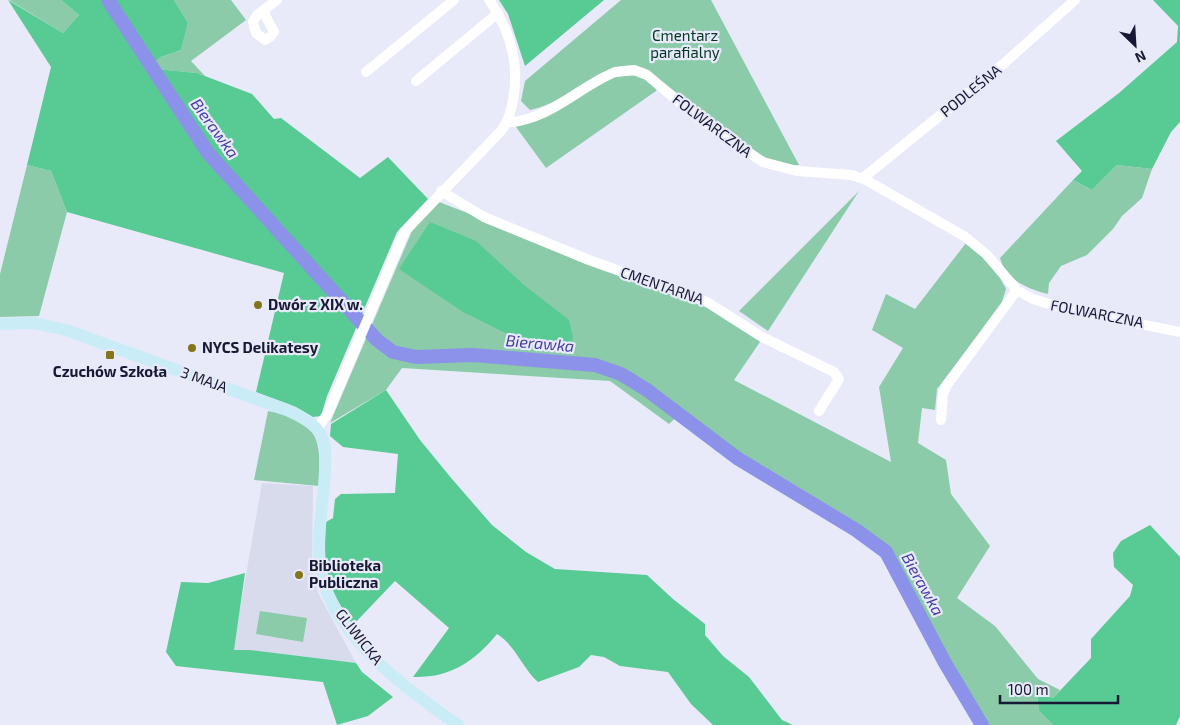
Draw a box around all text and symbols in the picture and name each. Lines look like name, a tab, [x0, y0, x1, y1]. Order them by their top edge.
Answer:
north arrow	[1110, 20, 1160, 70]
park label: Cmentarz parafialny	[650, 26, 720, 61]
text: N	[1133, 47, 1149, 67]
street label: PODLEŚNA	[936, 60, 1005, 120]
street label: FOLWARCZNA	[669, 90, 756, 161]
water label: Bierawka	[187, 94, 243, 161]
street label: CMENTARNA	[618, 262, 707, 308]
place label: Dwór z XIX w.	[268, 295, 363, 313]
street label: FOLWARCZNA	[1049, 295, 1146, 331]
marker: Dwór z XIX w.	[252, 299, 264, 311]
water label: Bierawka	[505, 330, 575, 355]
place label: NYCS Delikatesy	[202, 338, 319, 357]
marker: NYCS Delikatesy	[186, 342, 198, 354]
marker: Czuchów Szkoła	[104, 349, 116, 361]
place label: Czuchów Szkoła	[53, 362, 167, 380]
street label: 3 MAJA	[178, 362, 231, 396]
water label: Bierawka	[898, 549, 948, 618]
place label: Biblioteka Publiczna	[309, 556, 381, 591]
marker: Biblioteka Publiczna	[293, 569, 305, 581]
street label: GLIWICKA	[332, 605, 388, 668]
scale bar	[1000, 672, 1118, 704]
text: 100 m	[1008, 680, 1049, 698]

